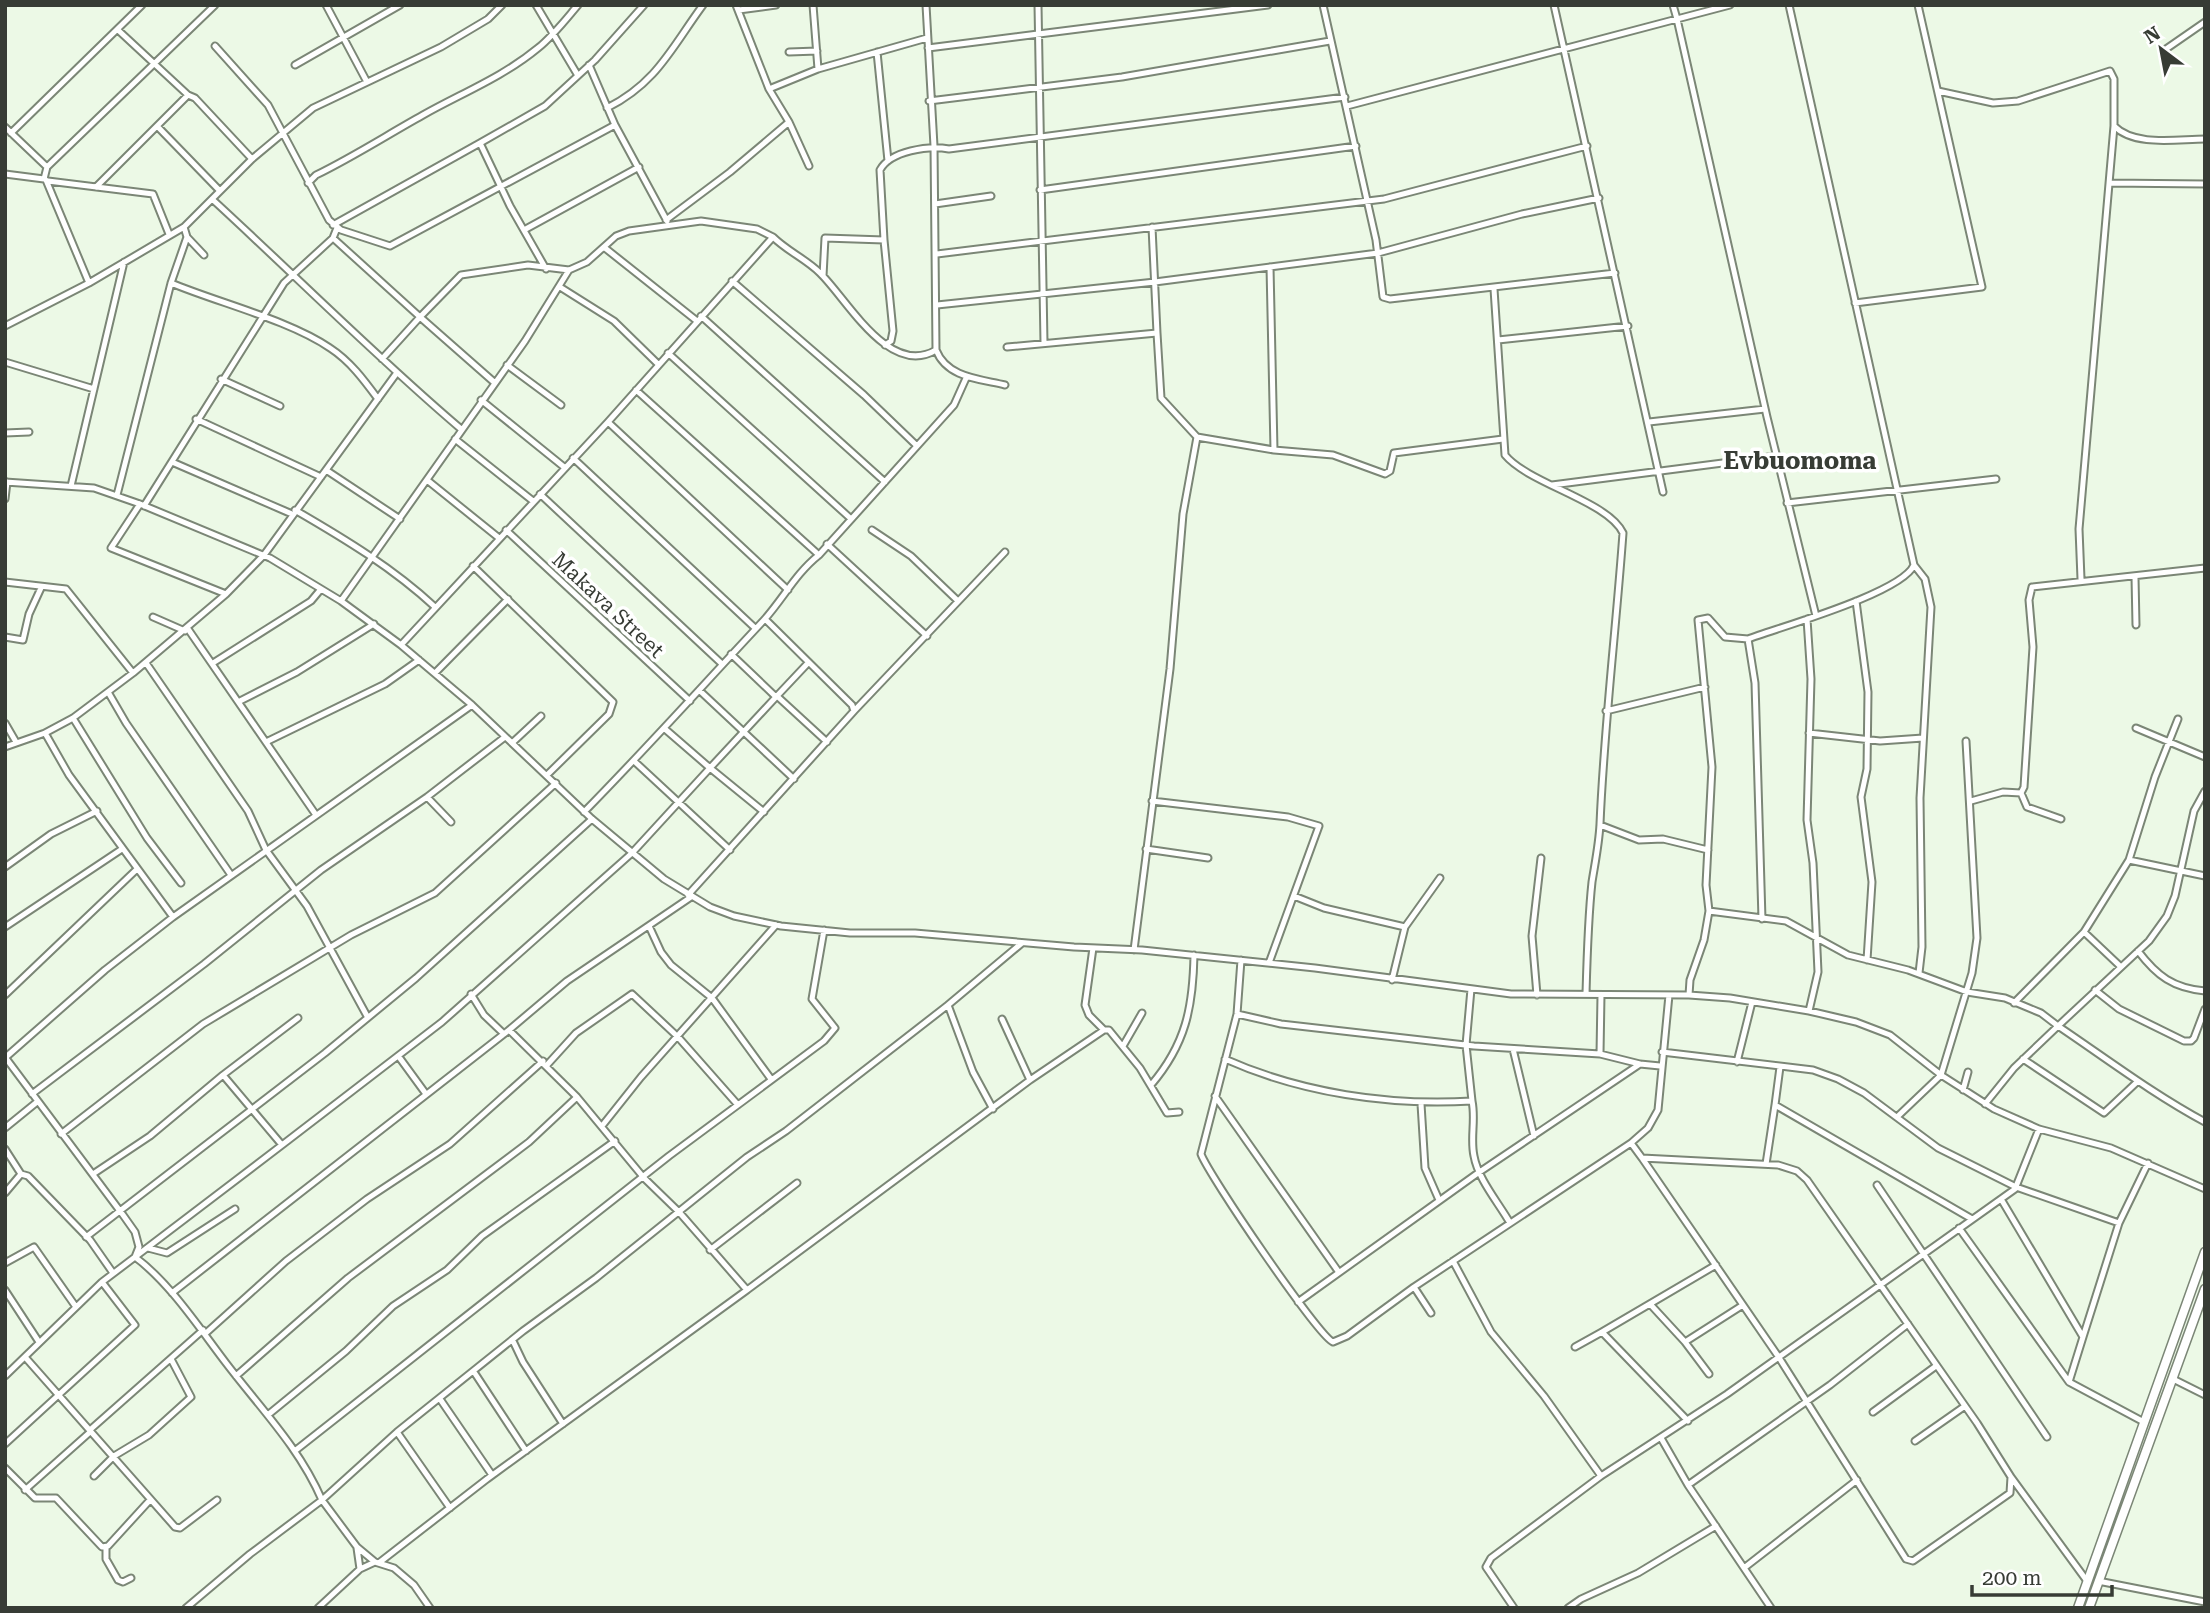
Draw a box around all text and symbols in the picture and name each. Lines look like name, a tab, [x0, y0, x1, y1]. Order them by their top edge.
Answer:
north arrow	[2126, 14, 2196, 84]
text: N	[2140, 21, 2165, 49]
district label: Evbuomoma	[1724, 447, 1876, 475]
street label: Makava Street	[547, 547, 669, 663]
scale bar	[1972, 1554, 2112, 1598]
text: 200 m	[1982, 1566, 2042, 1590]

